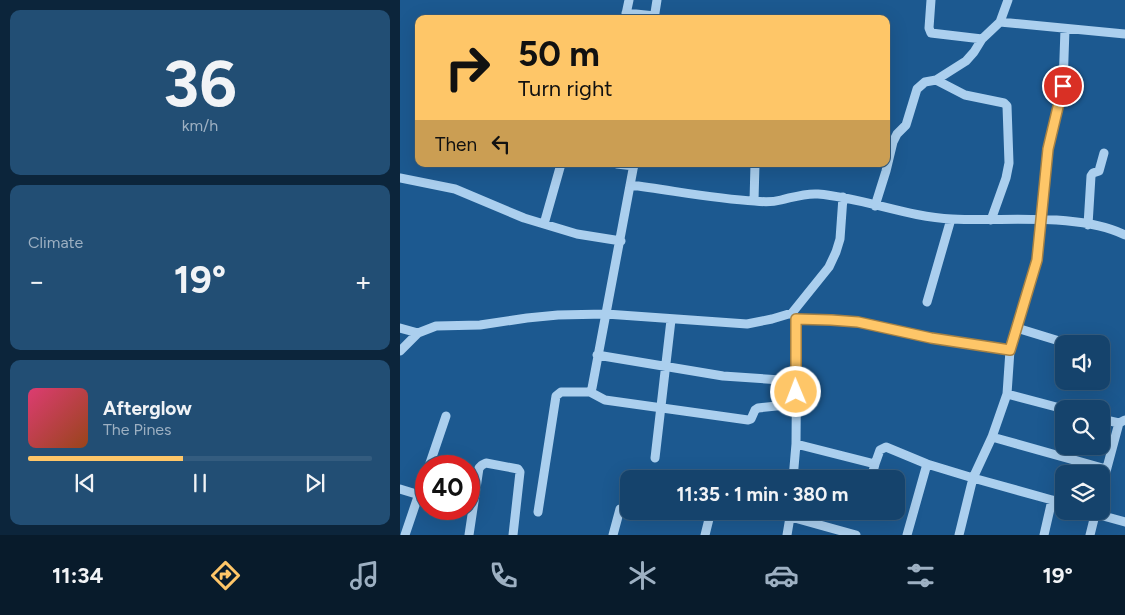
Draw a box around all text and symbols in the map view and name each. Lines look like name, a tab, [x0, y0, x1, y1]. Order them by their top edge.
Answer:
text: 50 m	[518, 33, 600, 75]
icon: right	[435, 35, 500, 100]
text: 36	[163, 44, 237, 122]
pin	[1042, 65, 1084, 107]
icon: arrive	[1049, 72, 1077, 100]
text: Turn right	[518, 75, 613, 102]
text: km/h	[182, 116, 218, 135]
icon: left	[487, 130, 515, 158]
text: Then	[435, 133, 477, 156]
text: Climate	[28, 233, 83, 252]
text: 19°	[174, 257, 226, 303]
text: −	[28, 264, 45, 298]
text: +	[355, 264, 372, 298]
map controls	[1055, 335, 1110, 520]
button: sound	[1055, 335, 1110, 390]
position arrow	[769, 365, 821, 417]
text: Afterglow	[103, 397, 192, 420]
button: search	[1055, 400, 1110, 455]
text: The Pines	[103, 420, 172, 439]
speed limit sign: 40	[415, 455, 480, 520]
button: layers	[1055, 465, 1110, 520]
icon: previous	[71, 469, 99, 497]
icon: pause	[186, 469, 214, 497]
icon: next	[301, 469, 329, 497]
text: 11:35 · 1 min · 380 m	[677, 483, 848, 506]
icon: directions	[208, 558, 243, 593]
icon: music	[347, 558, 382, 593]
icon: phone	[486, 558, 521, 593]
icon: climate	[625, 558, 660, 593]
icon: car	[764, 558, 799, 593]
icon: filters	[903, 558, 938, 593]
text: 11:34	[52, 562, 103, 589]
text: 19°	[1043, 562, 1073, 589]

